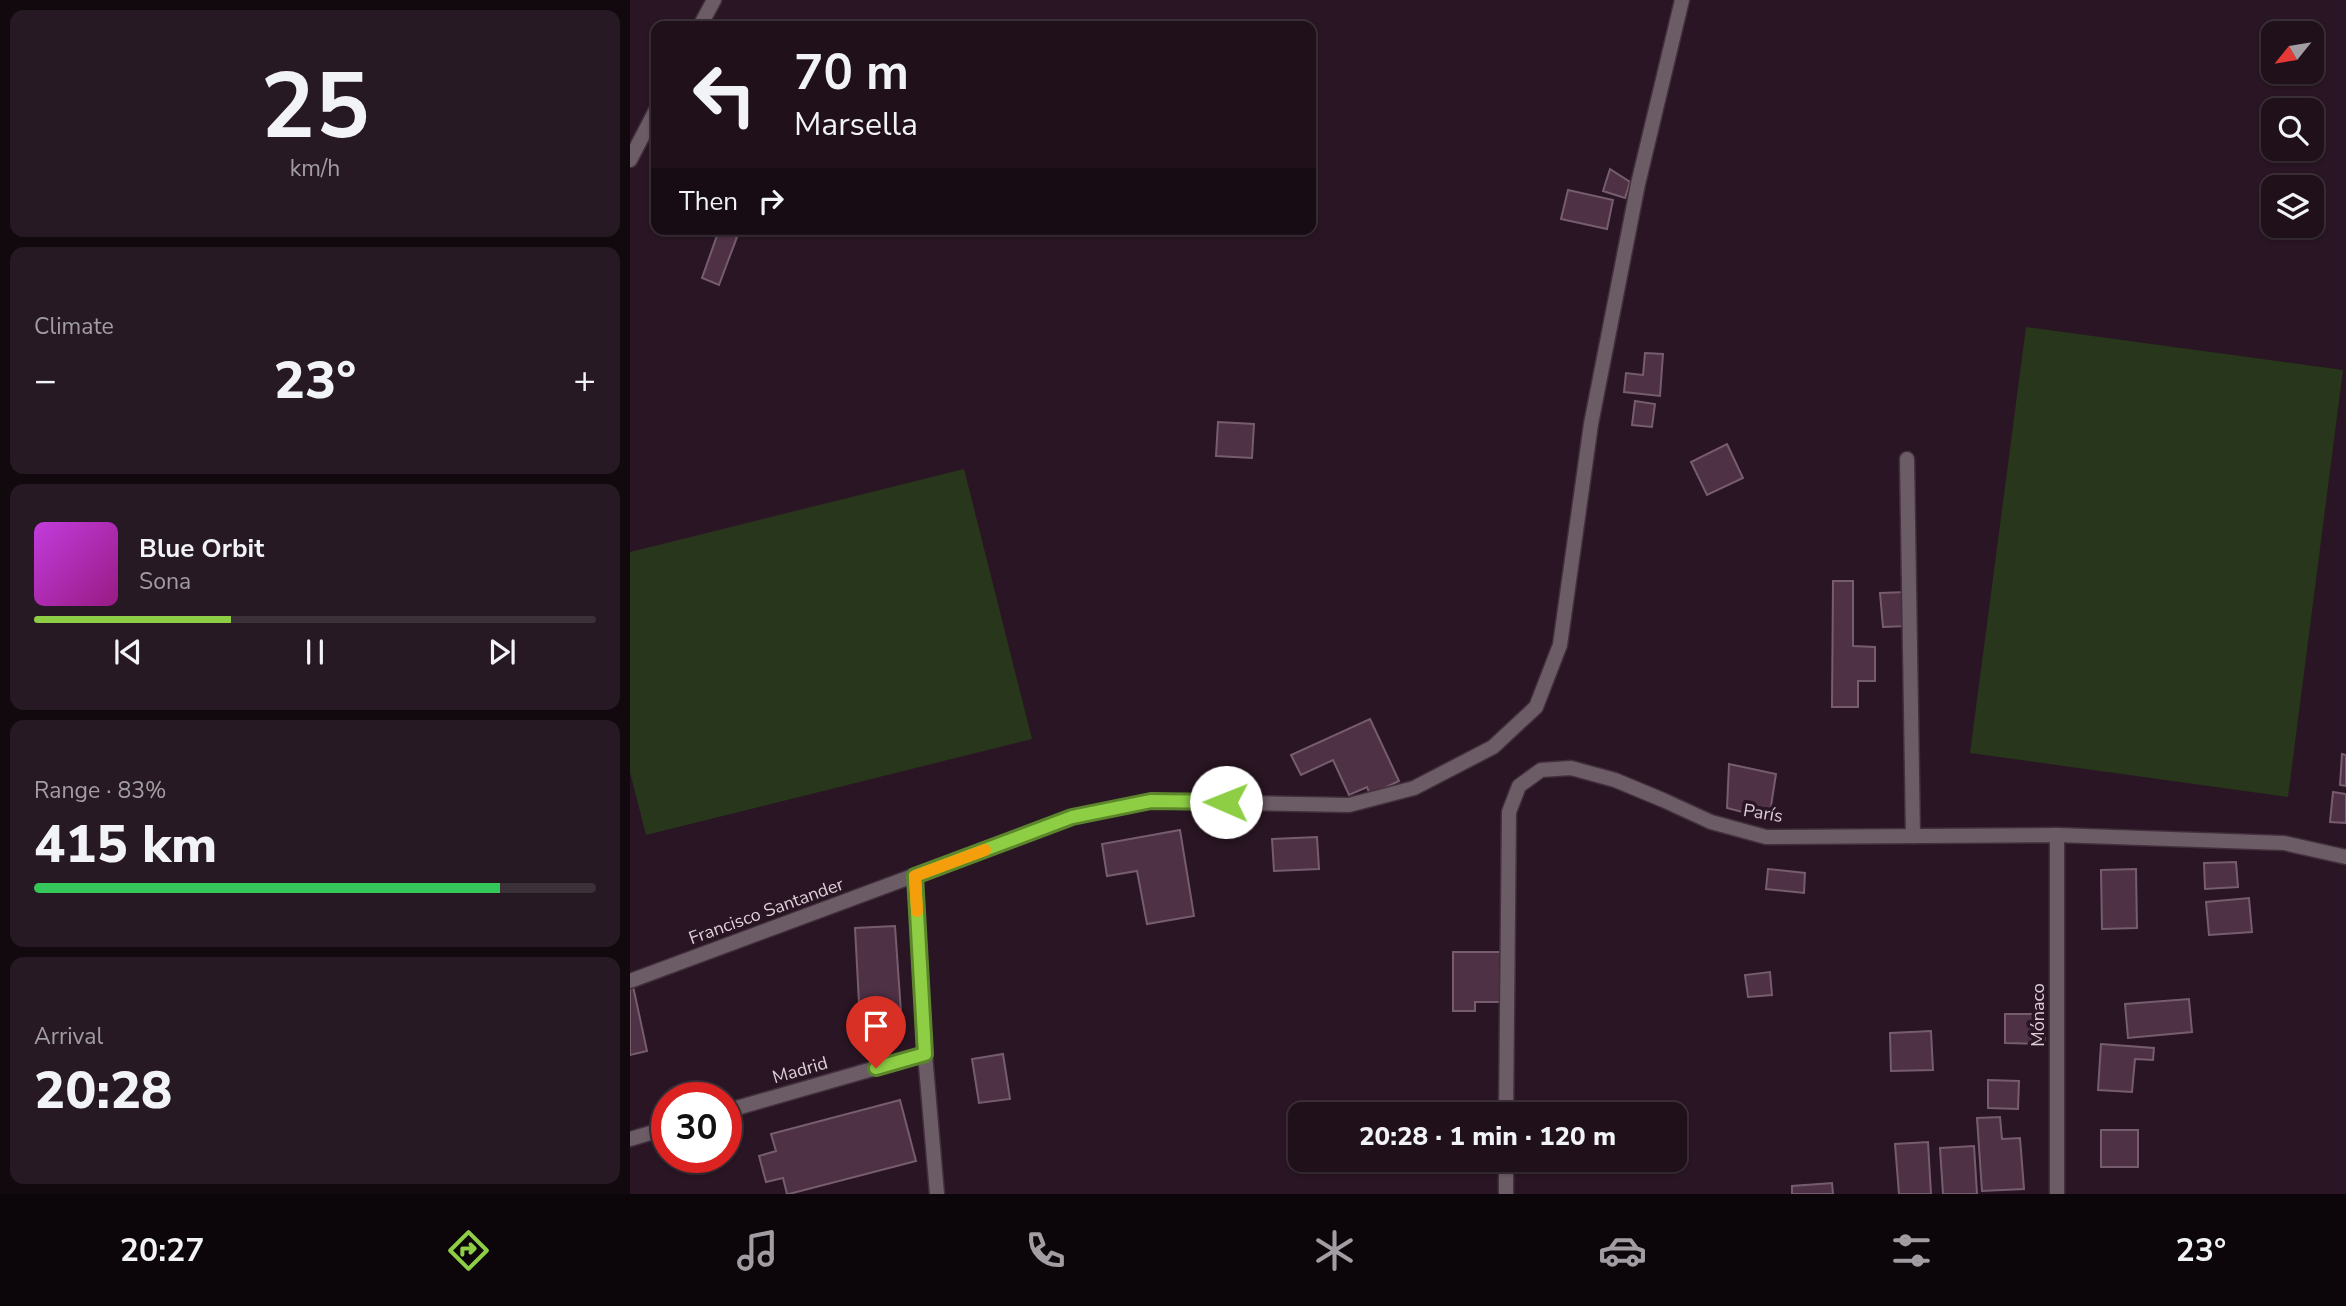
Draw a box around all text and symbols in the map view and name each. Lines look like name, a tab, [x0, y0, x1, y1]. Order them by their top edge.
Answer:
north arrow	[2261, 21, 2324, 84]
map controls	[2261, 21, 2324, 238]
text: 70 m	[794, 39, 909, 106]
text: 25	[260, 45, 370, 169]
icon: left	[679, 49, 770, 140]
button: search	[2261, 98, 2324, 161]
text: Marsella	[794, 103, 918, 146]
text: km/h	[290, 153, 340, 184]
button: layers	[2261, 175, 2324, 238]
icon: right	[752, 182, 790, 220]
text: Then	[679, 184, 738, 219]
text: Climate	[34, 311, 114, 342]
text: 23°	[274, 345, 356, 416]
text: −	[34, 355, 57, 406]
text: +	[573, 355, 596, 406]
text: Blue Orbit	[139, 531, 264, 566]
text: Sona	[139, 566, 191, 597]
icon: previous	[109, 633, 147, 671]
icon: pause	[296, 633, 334, 671]
icon: next	[483, 633, 521, 671]
position arrow	[1189, 765, 1263, 839]
text: Range · 83%	[34, 775, 166, 806]
street label: París	[1741, 798, 1785, 828]
text: 415 km	[34, 809, 217, 880]
street label: Francisco Santander	[685, 872, 847, 950]
street label: Mónaco	[2026, 983, 2050, 1047]
pin	[846, 996, 906, 1068]
icon: arrive	[857, 1007, 895, 1045]
text: Arrival	[34, 1021, 103, 1052]
street label: Madrid	[770, 1051, 830, 1089]
text: 20:28	[34, 1055, 172, 1126]
speed limit sign: 30	[651, 1082, 742, 1173]
text: 20:28 · 1 min · 120 m	[1359, 1119, 1616, 1154]
icon: directions	[444, 1226, 493, 1275]
icon: music	[733, 1226, 782, 1275]
icon: phone	[1021, 1226, 1070, 1275]
icon: climate	[1310, 1226, 1359, 1275]
icon: car	[1598, 1226, 1647, 1275]
icon: filters	[1887, 1226, 1936, 1275]
text: 20:27	[120, 1229, 205, 1272]
text: 23°	[2176, 1229, 2226, 1272]

